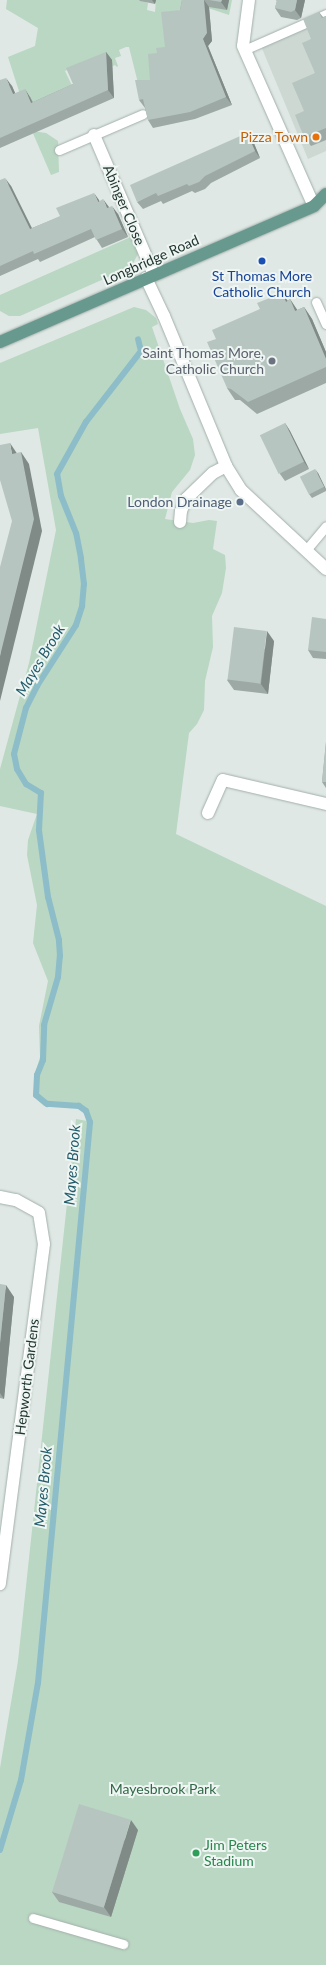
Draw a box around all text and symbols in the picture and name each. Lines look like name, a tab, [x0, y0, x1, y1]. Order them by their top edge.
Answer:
place label: Pizza Town	[240, 129, 308, 145]
marker: Pizza Town	[311, 132, 321, 142]
street label: Abinger Close	[100, 162, 148, 248]
street label: Longbridge Road	[101, 231, 201, 289]
marker: St Thomas More Catholic Church	[257, 256, 267, 266]
place label: St Thomas More Catholic Church	[212, 268, 312, 300]
place label: Saint Thomas More, Catholic Church	[142, 345, 264, 378]
marker: Saint Thomas More, Catholic Church	[267, 356, 277, 366]
place label: London Drainage	[127, 494, 232, 510]
marker: London Drainage	[235, 497, 245, 507]
water label: Mayes Brook	[12, 621, 68, 699]
water label: Mayes Brook	[60, 1124, 84, 1206]
street label: Hepworth Gardens	[12, 1318, 42, 1436]
water label: Mayes Brook	[31, 1446, 55, 1528]
park label: Mayesbrook Park	[110, 1781, 216, 1797]
place label: Jim Peters Stadium	[204, 1837, 267, 1870]
marker: Jim Peters Stadium	[191, 1848, 201, 1858]

